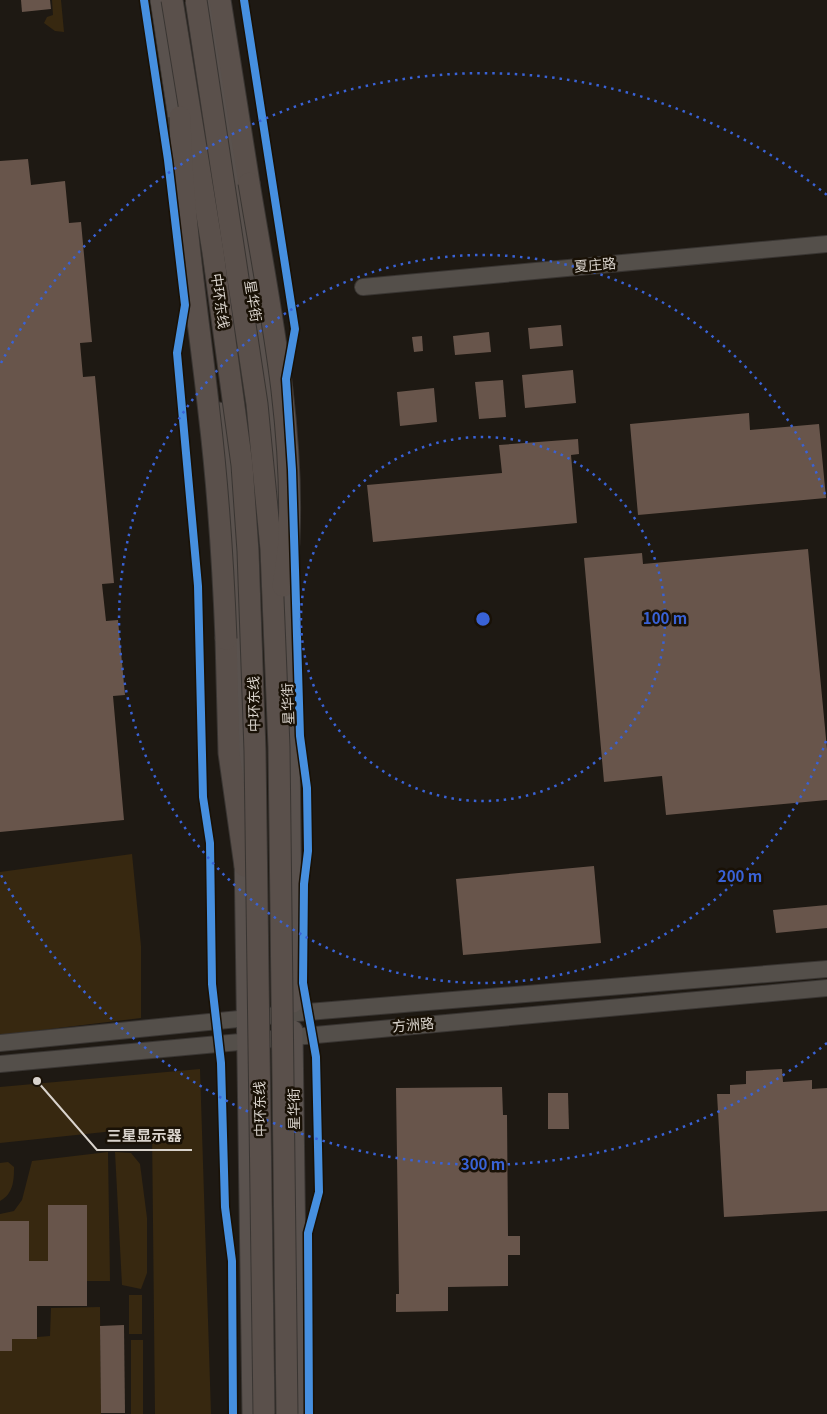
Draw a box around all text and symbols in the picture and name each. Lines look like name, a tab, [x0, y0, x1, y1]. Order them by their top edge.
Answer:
street label: 夏庄路	[573, 252, 617, 276]
street label: 中环东线	[207, 272, 235, 330]
street label: 星华街	[241, 279, 267, 323]
text: 100 m	[643, 607, 687, 628]
centre of rings	[474, 610, 492, 628]
street label: 中环东线	[243, 676, 263, 732]
street label: 星华街	[276, 683, 298, 725]
text: 200 m	[718, 865, 762, 886]
street label: 方洲路	[391, 1012, 435, 1036]
street label: 中环东线	[249, 1081, 269, 1137]
street label: 星华街	[283, 1088, 303, 1130]
callout: 三星显示器	[97, 1120, 192, 1150]
text: 三星显示器	[106, 1124, 182, 1145]
text: 300 m	[461, 1153, 505, 1174]

